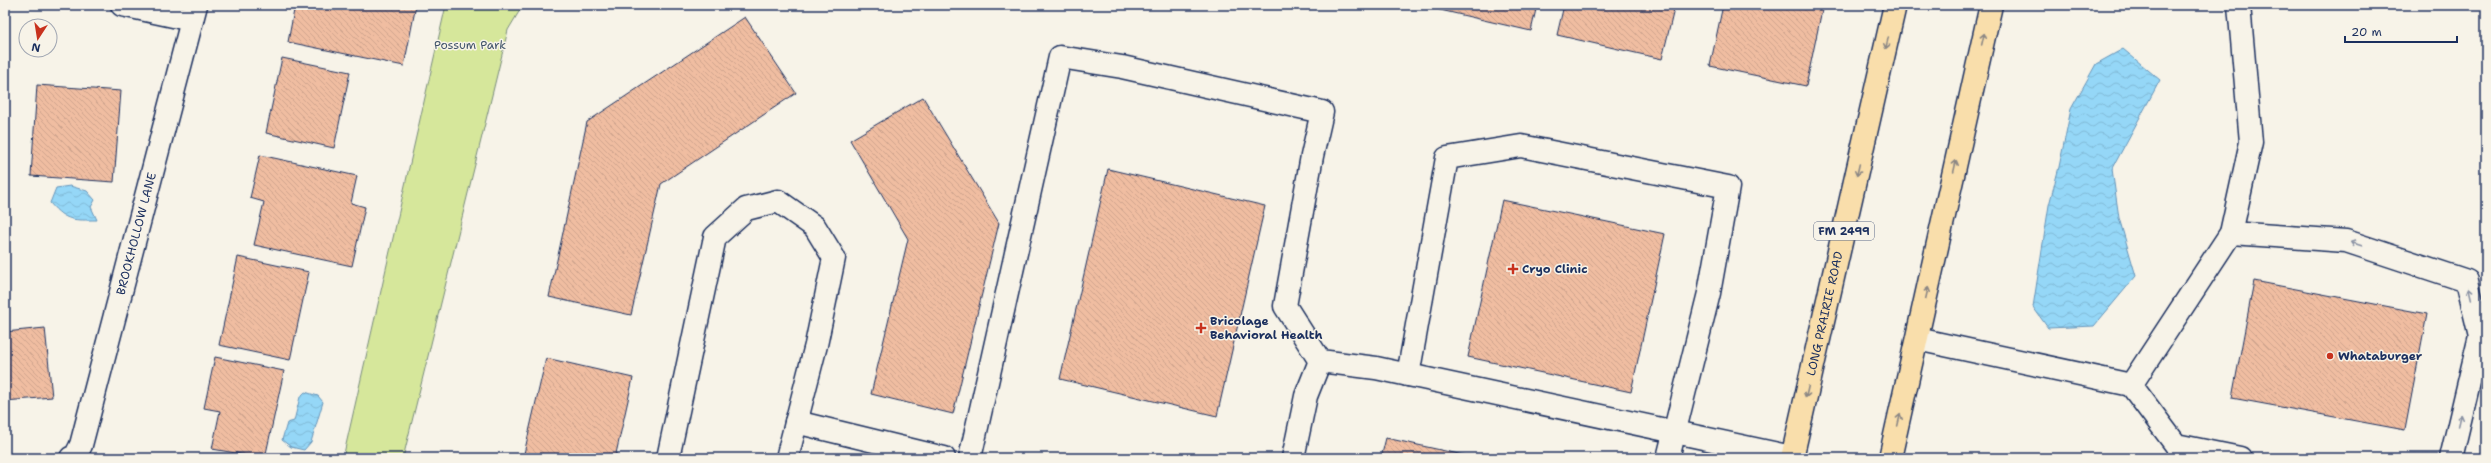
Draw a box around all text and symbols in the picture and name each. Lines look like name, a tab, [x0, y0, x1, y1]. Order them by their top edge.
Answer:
north arrow	[18, 18, 58, 58]
scale bar	[2345, 18, 2457, 44]
text: 20 m	[2351, 24, 2382, 40]
one-way arrow	[1980, 33, 1988, 46]
one-way arrow	[1882, 36, 1890, 49]
park label: Possum Park	[434, 37, 506, 53]
text: N	[30, 39, 42, 56]
one-way arrow	[1952, 160, 1960, 173]
one-way arrow	[1853, 163, 1861, 176]
street label: BROOKHOLLOW LANE	[113, 171, 160, 297]
road number: FM 2499	[1814, 222, 1874, 240]
one-way arrow	[2350, 240, 2362, 248]
street label: LONG PRAIRIE ROAD	[1803, 250, 1847, 377]
place label: Cryo Clinic	[1522, 261, 1588, 277]
marker: Cryo Clinic	[1507, 263, 1519, 275]
one-way arrow	[1923, 287, 1931, 300]
one-way arrow	[2466, 287, 2474, 300]
place label: Bricolage Behavioral Health	[1210, 313, 1323, 343]
marker: Bricolage Behavioral Health	[1195, 322, 1207, 334]
place label: Whataburger	[2338, 348, 2423, 364]
marker: Whataburger	[2325, 351, 2335, 361]
one-way arrow	[1802, 385, 1810, 398]
one-way arrow	[1895, 414, 1903, 427]
one-way arrow	[2457, 414, 2464, 427]

